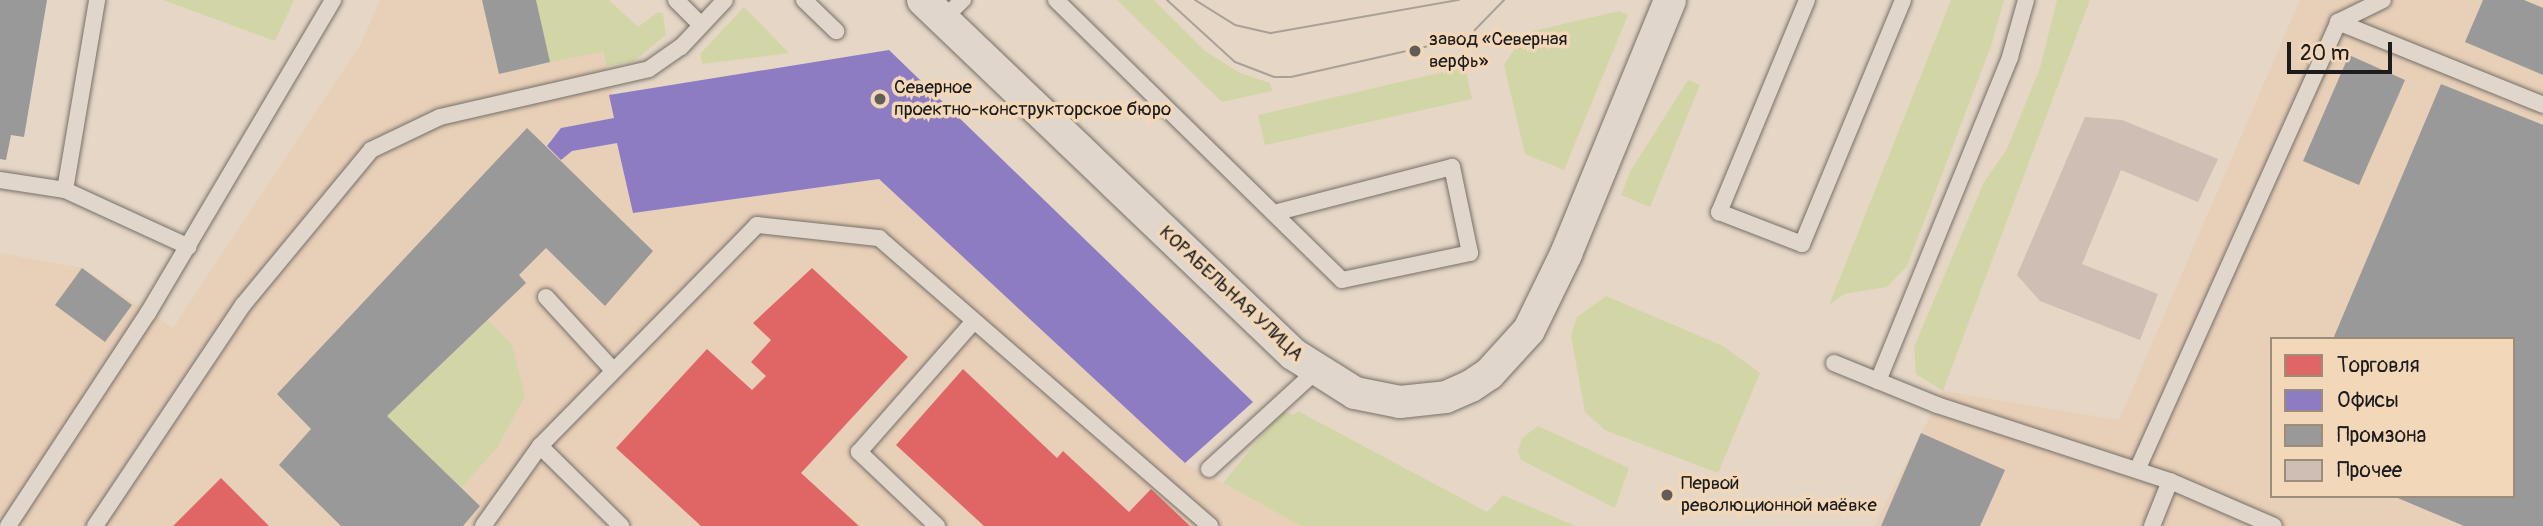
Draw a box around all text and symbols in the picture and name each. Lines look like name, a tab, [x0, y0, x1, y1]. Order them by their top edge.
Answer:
scale bar	[2291, 28, 2396, 72]
place label: завод «Северная верфь»	[1429, 29, 1568, 73]
text: 20 m	[2300, 40, 2349, 67]
marker: завод «Северная верфь»	[1407, 43, 1423, 59]
place label: Северное проектно-конструкторское бюро	[894, 77, 1171, 121]
marker: Северное проектно-конструкторское бюро	[872, 91, 888, 107]
street label: КОРАБЕЛЬНАЯ УЛИЦА	[1154, 221, 1308, 367]
legend	[2270, 337, 2515, 498]
text: Торговля	[2337, 352, 2420, 379]
text: Офисы	[2337, 387, 2399, 414]
text: Промзона	[2337, 422, 2426, 449]
text: Прочее	[2337, 457, 2402, 484]
place label: Первой революционной маёвке	[1681, 473, 1877, 517]
marker: Первой революционной маёвке	[1659, 487, 1675, 503]

